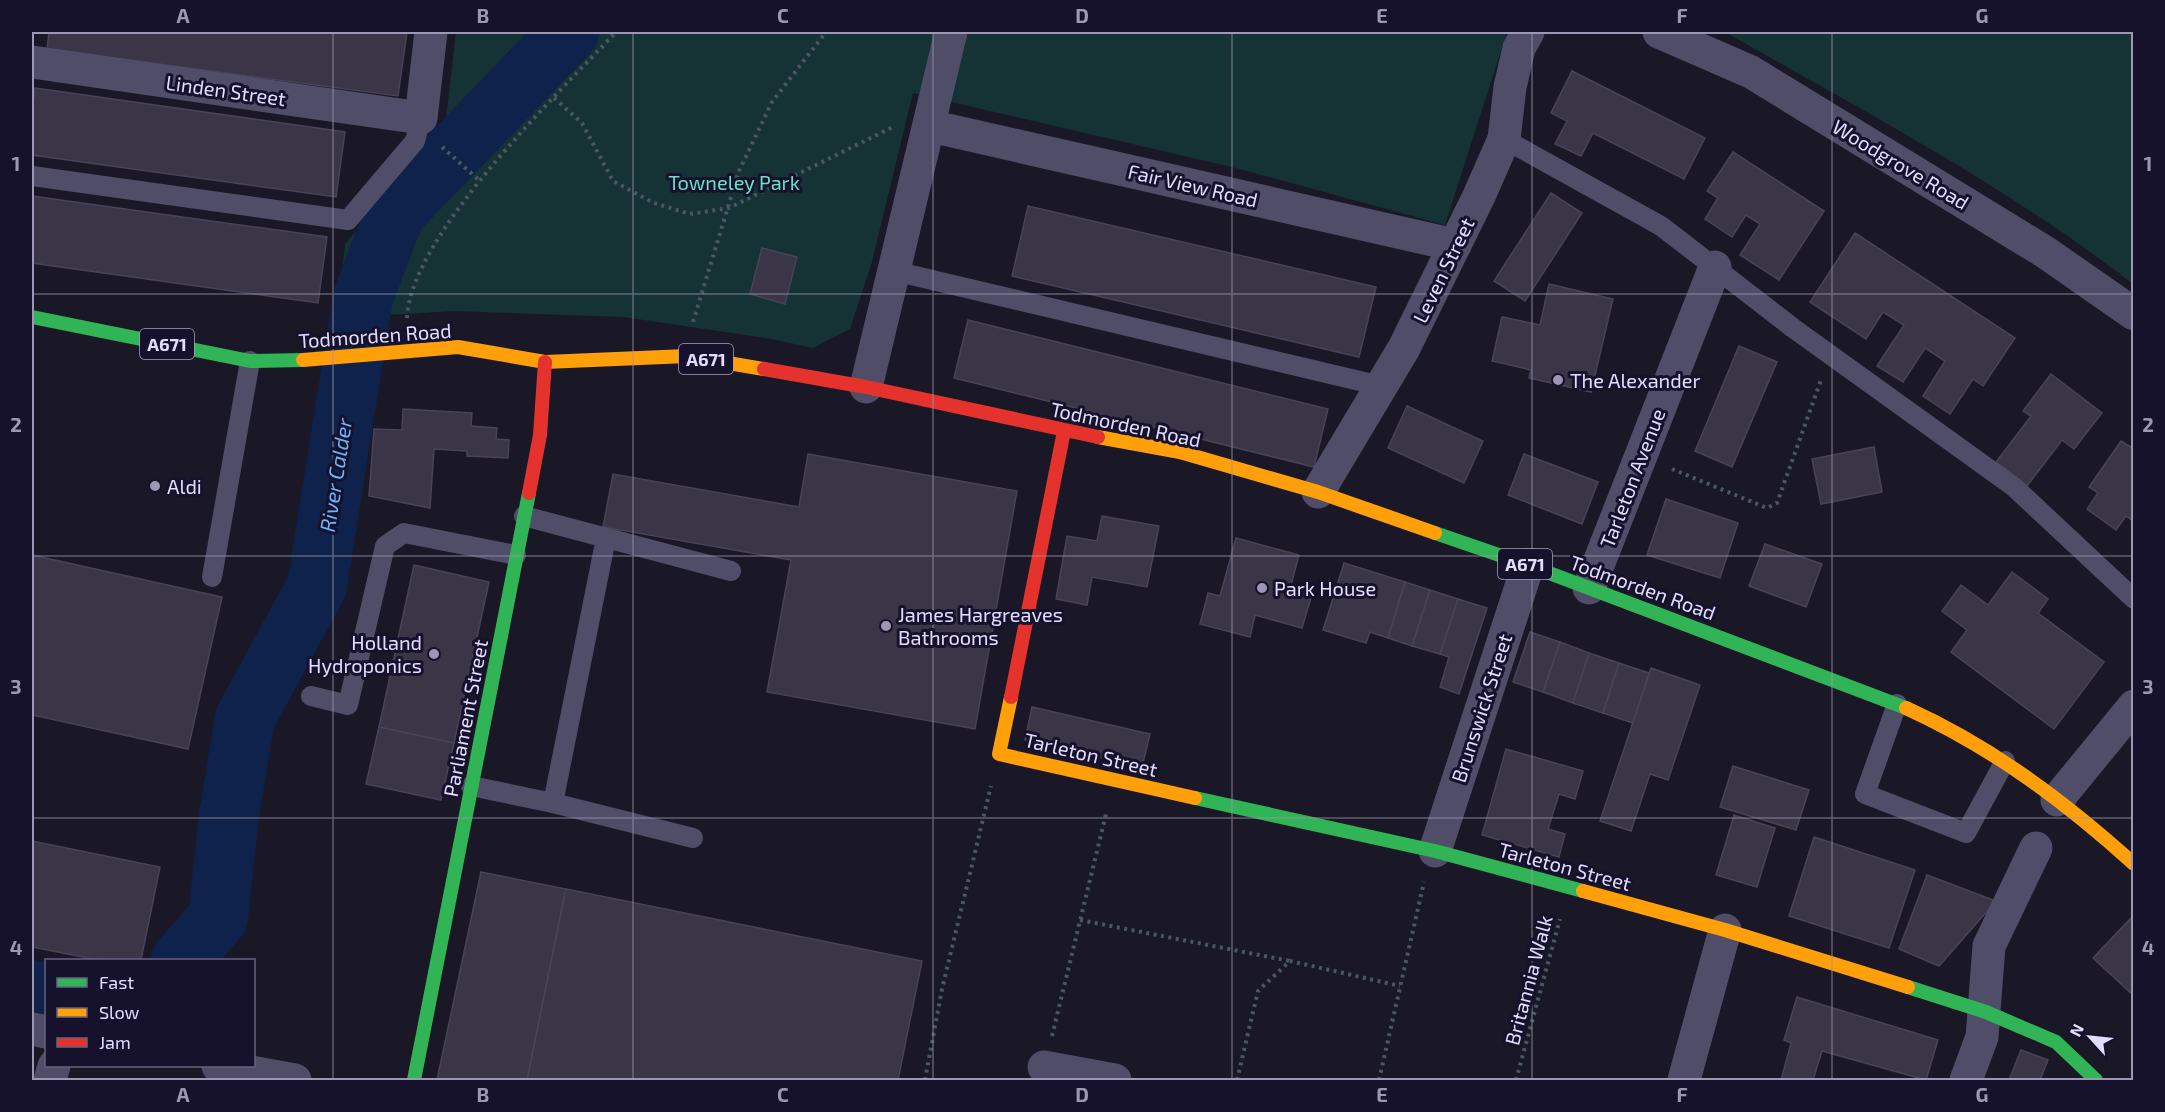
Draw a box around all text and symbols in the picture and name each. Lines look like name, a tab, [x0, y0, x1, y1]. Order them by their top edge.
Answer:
text: A	[176, 3, 190, 27]
text: B	[477, 3, 489, 27]
text: C	[777, 3, 789, 27]
text: D	[1075, 3, 1089, 27]
text: E	[1376, 3, 1388, 27]
text: F	[1676, 3, 1688, 27]
text: G	[1976, 3, 1988, 27]
street label: Linden Street	[165, 70, 288, 110]
street label: Woodgrove Road	[1829, 114, 1973, 214]
text: 1	[12, 151, 20, 175]
text: 1	[2144, 151, 2152, 175]
street label: Fair View Road	[1126, 158, 1260, 212]
park label: Towneley Park	[668, 170, 800, 194]
street label: Leven Street	[1407, 213, 1479, 326]
street label: Todmorden Road	[298, 318, 452, 352]
road number: A671	[140, 329, 194, 359]
road number: A671	[679, 344, 733, 374]
place label: The Alexander	[1570, 368, 1700, 392]
marker: The Alexander	[1551, 373, 1565, 387]
street label: Todmorden Road	[1049, 396, 1203, 452]
street label: Tarleton Avenue	[1594, 405, 1670, 551]
text: 2	[10, 412, 22, 436]
text: 2	[2142, 412, 2154, 436]
water label: River Calder	[314, 416, 356, 534]
place label: Aldi	[167, 474, 202, 498]
marker: Aldi	[148, 479, 162, 493]
road number: A671	[1498, 549, 1552, 579]
street label: Todmorden Road	[1567, 550, 1719, 624]
place label: Park House	[1274, 576, 1376, 600]
marker: Park House	[1255, 581, 1269, 595]
place label: James Hargreaves Bathrooms	[898, 602, 1063, 649]
marker: James Hargreaves Bathrooms	[879, 619, 893, 633]
place label: Holland Hydroponics	[308, 630, 422, 677]
street label: Brunswick Street	[1446, 630, 1516, 785]
street label: Parliament Street	[438, 637, 492, 799]
marker: Holland Hydroponics	[427, 647, 441, 661]
text: 3	[10, 674, 22, 698]
text: 3	[2142, 674, 2154, 698]
street label: Tarleton Street	[1022, 727, 1160, 781]
street label: Tarleton Street	[1496, 837, 1634, 895]
street label: Britannia Walk	[1499, 913, 1557, 1047]
text: 4	[10, 935, 23, 959]
text: 4	[2142, 935, 2155, 959]
legend	[45, 959, 255, 1067]
text: Fast	[99, 971, 134, 993]
text: Slow	[99, 1001, 140, 1023]
north arrow	[2060, 1007, 2120, 1067]
text: N	[2065, 1020, 2087, 1039]
text: Jam	[99, 1031, 131, 1053]
text: A	[176, 1082, 190, 1106]
text: B	[477, 1082, 489, 1106]
text: C	[777, 1082, 789, 1106]
text: D	[1075, 1082, 1089, 1106]
text: E	[1376, 1082, 1388, 1106]
text: F	[1676, 1082, 1688, 1106]
text: G	[1976, 1082, 1988, 1106]

